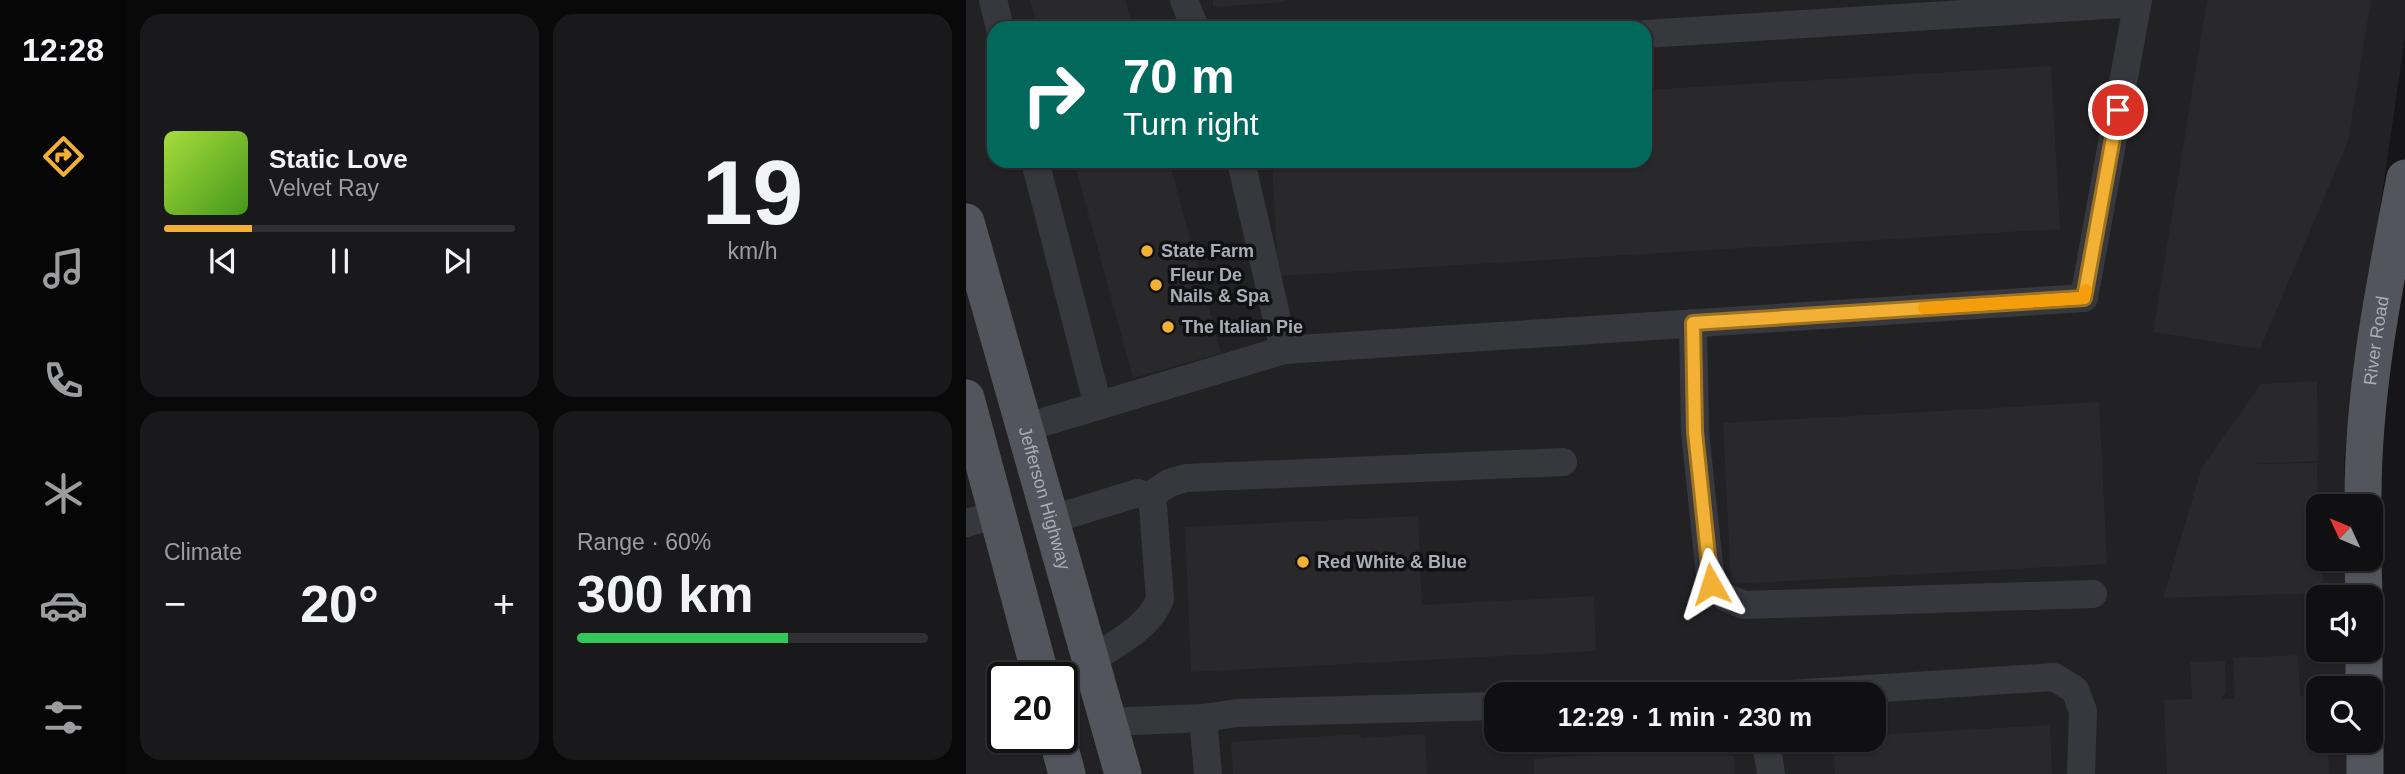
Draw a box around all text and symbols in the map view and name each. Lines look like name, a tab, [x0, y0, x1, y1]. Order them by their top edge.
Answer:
text: 12:28	[22, 32, 104, 68]
icon: right	[1008, 49, 1099, 140]
text: 70 m	[1123, 49, 1235, 103]
pin	[2088, 80, 2148, 140]
icon: arrive	[2099, 91, 2137, 129]
text: Turn right	[1123, 106, 1259, 142]
icon: directions	[39, 132, 88, 181]
text: 19	[702, 142, 803, 243]
text: Static Love	[269, 144, 408, 174]
text: Velvet Ray	[269, 175, 379, 201]
text: km/h	[728, 238, 777, 264]
place label: State Farm	[1161, 241, 1254, 261]
icon: previous	[204, 242, 242, 280]
icon: pause	[321, 242, 359, 280]
icon: next	[438, 242, 476, 280]
marker: State Farm	[1139, 243, 1155, 259]
icon: music	[39, 244, 88, 293]
place label: Fleur De Nails & Spa	[1170, 265, 1270, 306]
marker: Fleur De Nails & Spa	[1148, 277, 1164, 293]
street label: River Road	[2360, 295, 2393, 387]
place label: The Italian Pie	[1182, 317, 1303, 337]
marker: The Italian Pie	[1160, 319, 1176, 335]
icon: phone	[39, 356, 88, 405]
street label: Jefferson Highway	[1015, 424, 1074, 572]
icon: climate	[39, 469, 88, 518]
north arrow	[2306, 494, 2384, 570]
map controls	[2306, 494, 2383, 753]
text: Range · 60%	[577, 529, 711, 555]
text: Climate	[164, 539, 242, 565]
position arrow	[1674, 547, 1748, 621]
place label: Red White & Blue	[1317, 552, 1467, 572]
marker: Red White & Blue	[1295, 554, 1311, 570]
text: 300 km	[577, 565, 753, 623]
text: 20°	[300, 575, 379, 633]
icon: car	[39, 581, 88, 630]
text: −	[164, 583, 186, 625]
text: +	[493, 583, 515, 625]
button: sound	[2306, 585, 2383, 662]
speed limit sign: 20	[987, 662, 1078, 753]
button: search	[2306, 676, 2383, 753]
icon: filters	[39, 693, 88, 742]
text: 12:29 · 1 min · 230 m	[1558, 702, 1812, 732]

